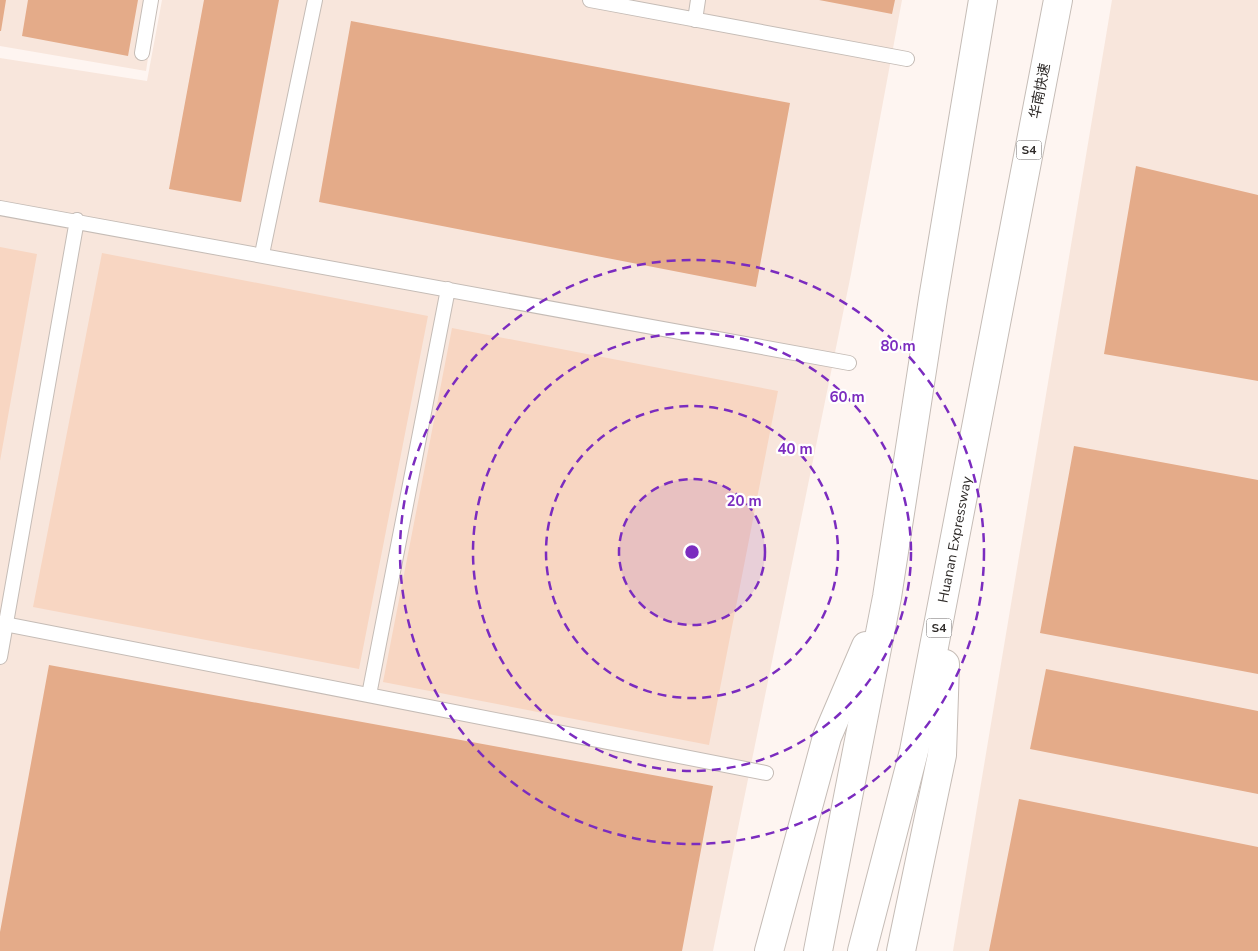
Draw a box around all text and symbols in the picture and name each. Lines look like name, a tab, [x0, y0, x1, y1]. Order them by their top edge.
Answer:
street label: 华南快速	[1025, 62, 1055, 120]
road number: S4	[1016, 140, 1042, 160]
text: 80 m	[880, 336, 916, 356]
text: 60 m	[829, 387, 865, 407]
text: 40 m	[777, 439, 813, 459]
street label: Huanan Expressway	[933, 474, 976, 604]
text: 20 m	[726, 491, 762, 511]
centre of rings	[683, 543, 701, 561]
road number: S4	[926, 618, 952, 638]

